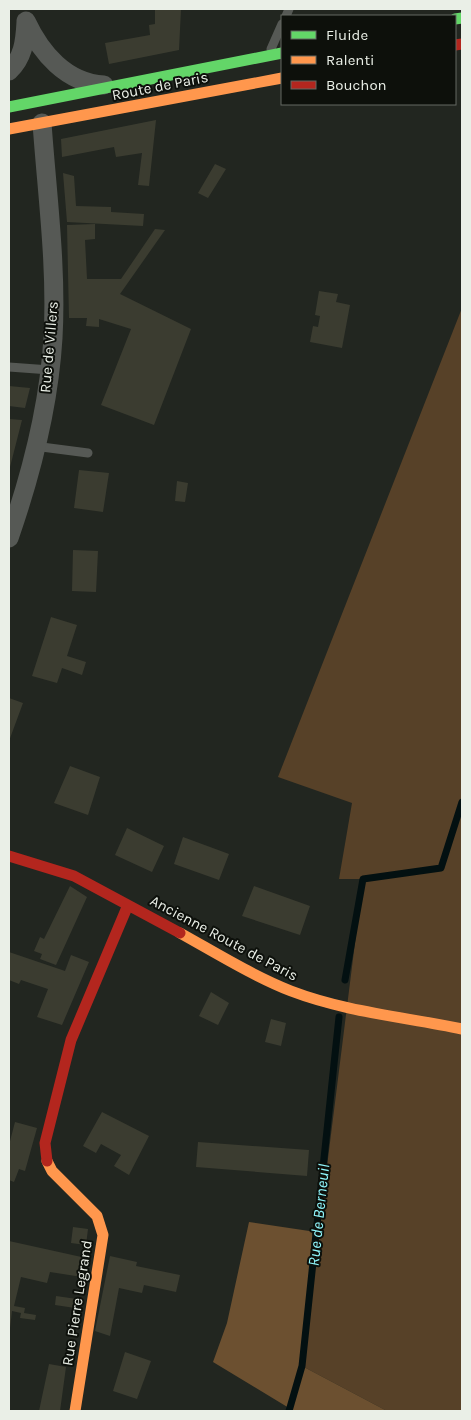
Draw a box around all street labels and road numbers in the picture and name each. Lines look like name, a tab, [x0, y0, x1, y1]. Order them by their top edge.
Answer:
street label: Route de Paris	[110, 68, 210, 104]
street label: Rue de Villers	[36, 300, 62, 394]
street label: Ancienne Route de Paris	[147, 891, 301, 985]
street label: Rue Pierre Legrand	[58, 1239, 96, 1367]

